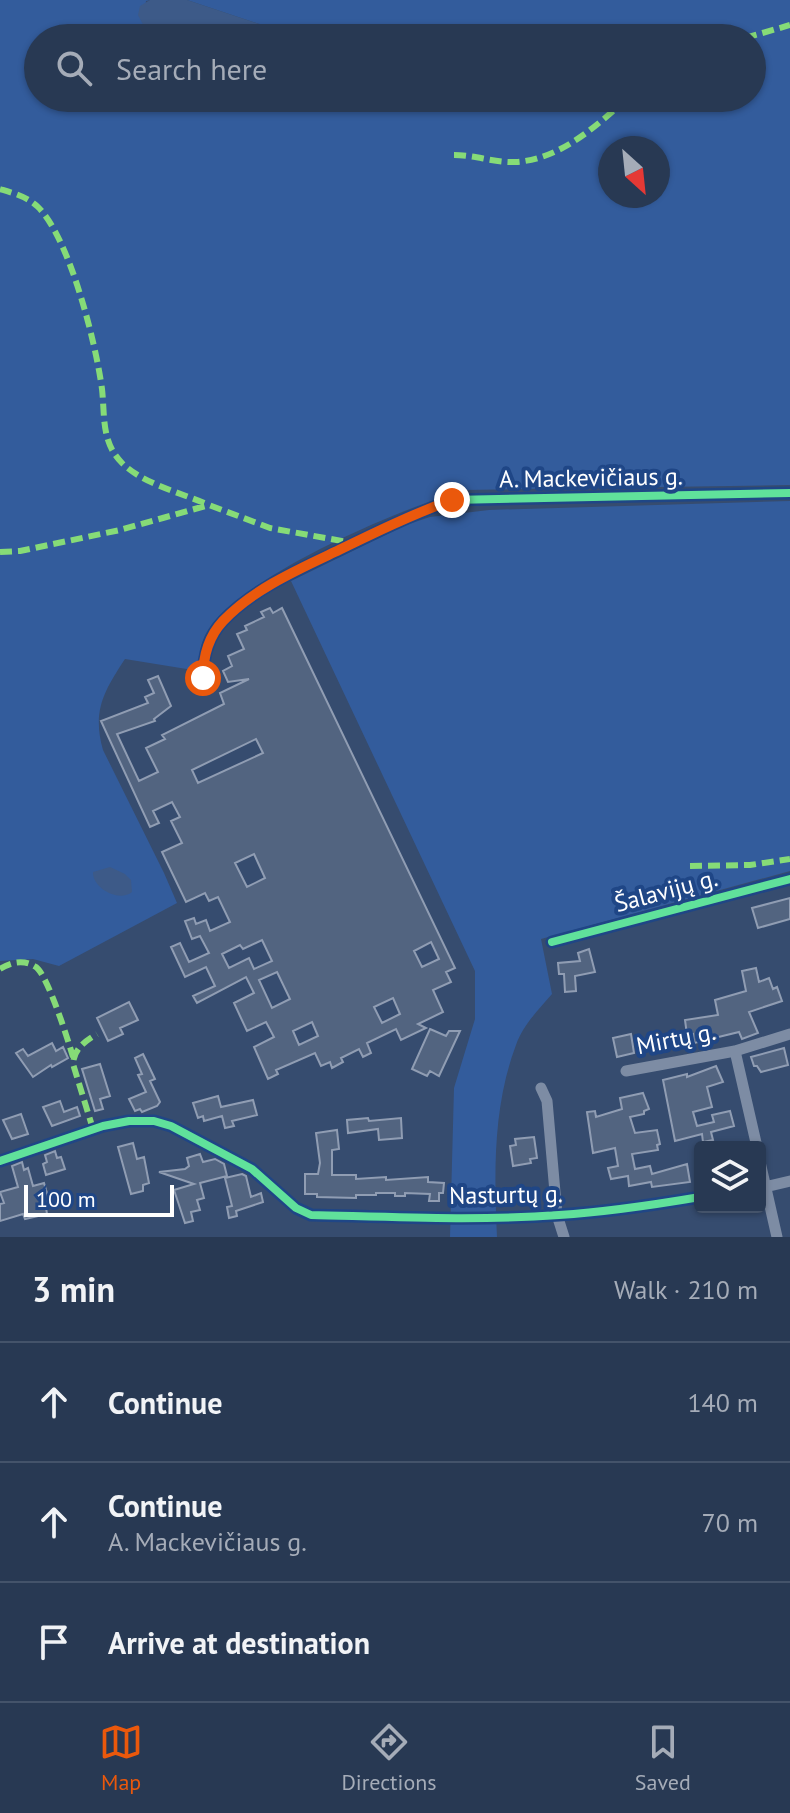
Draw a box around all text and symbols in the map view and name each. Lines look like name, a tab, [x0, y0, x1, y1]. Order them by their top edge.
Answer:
search box	[24, 24, 766, 112]
icon: search	[52, 46, 96, 90]
text: Search here	[116, 49, 267, 88]
north arrow	[598, 136, 670, 208]
street label: A. Mackevičiaus g.	[499, 460, 683, 495]
route end	[434, 482, 470, 518]
route start	[185, 660, 221, 696]
street label: Šalavijų g.	[611, 862, 721, 919]
street label: Mirtų g.	[634, 1016, 718, 1061]
map controls	[694, 1141, 766, 1213]
button: layers	[694, 1141, 766, 1213]
street label: Nasturtų g.	[449, 1178, 563, 1211]
scale bar	[24, 1181, 174, 1217]
text: 100 m	[36, 1185, 96, 1213]
text: 3 min	[32, 1267, 115, 1311]
text: Walk · 210 m	[614, 1273, 758, 1306]
icon: ahead	[32, 1380, 76, 1424]
text: Continue	[108, 1383, 222, 1422]
text: 140 m	[687, 1386, 758, 1419]
text: Continue	[108, 1486, 222, 1525]
icon: ahead	[32, 1500, 76, 1544]
text: 70 m	[702, 1506, 758, 1539]
text: A. Mackevičiaus g.	[108, 1525, 307, 1558]
icon: arrive	[32, 1620, 76, 1664]
text: Arrive at destination	[108, 1623, 370, 1662]
tab: Map	[99, 1720, 143, 1796]
tab: Directions	[341, 1720, 437, 1796]
tab: Saved	[635, 1720, 691, 1796]

